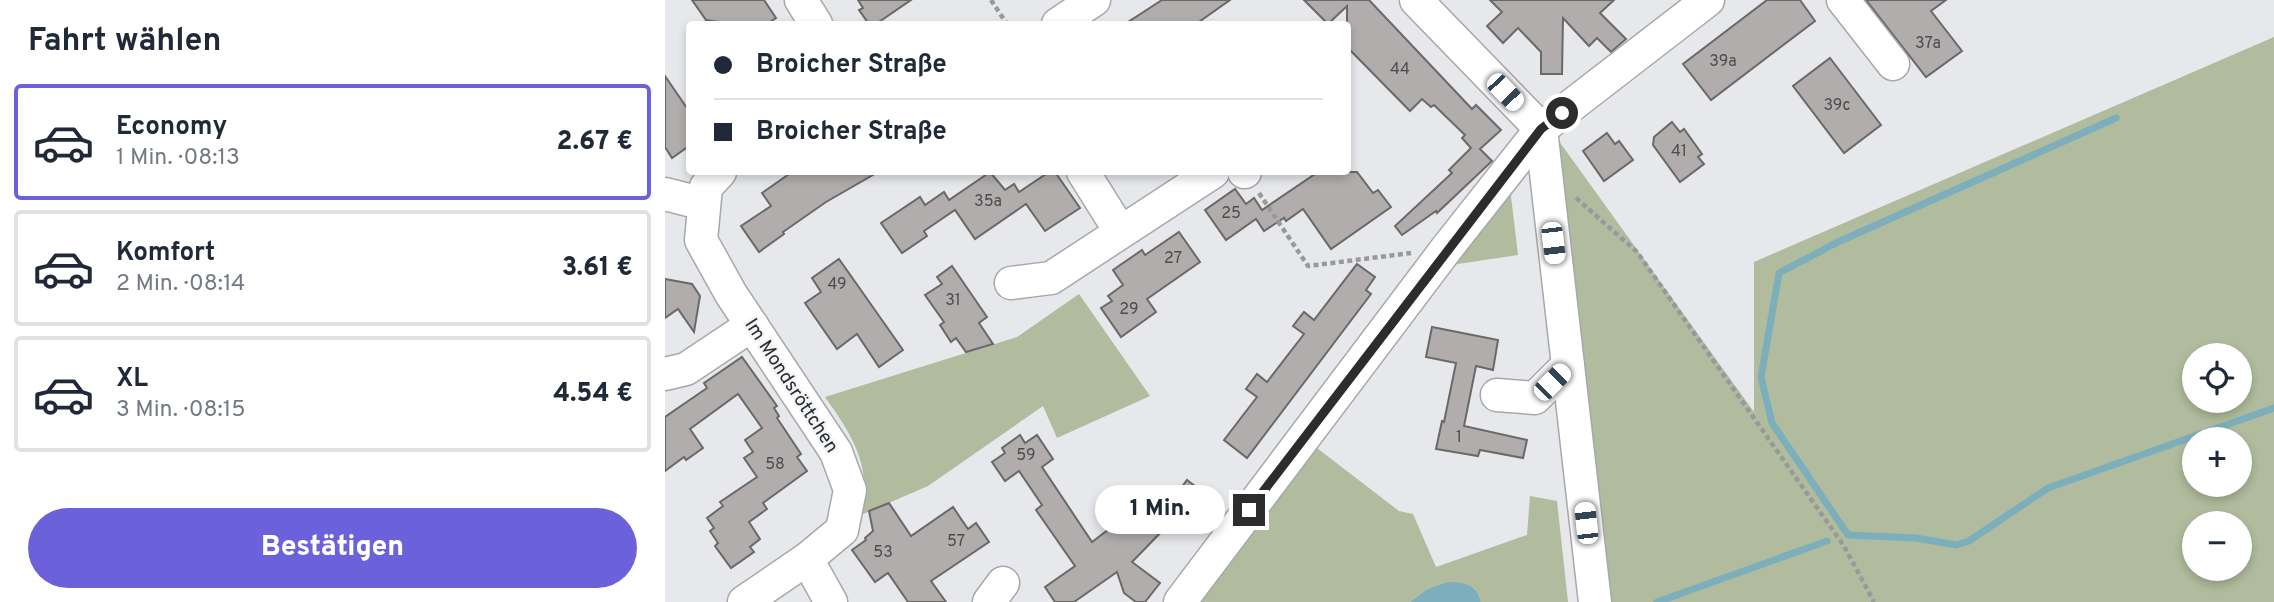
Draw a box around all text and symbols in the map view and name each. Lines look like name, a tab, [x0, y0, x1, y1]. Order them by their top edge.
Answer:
text: Fahrt wählen	[28, 22, 221, 62]
house number: 37a	[1915, 34, 1941, 54]
text: Broicher Straße	[756, 49, 947, 82]
house number: 39a	[1709, 52, 1737, 72]
house number: 44	[1390, 60, 1410, 80]
car	[1483, 70, 1528, 114]
house number: 39c	[1824, 96, 1850, 116]
route start	[1546, 97, 1578, 129]
icon: car	[32, 111, 95, 174]
text: Economy	[116, 111, 227, 144]
text: Broicher Straße	[756, 116, 947, 149]
text: 2.67 €	[557, 126, 633, 159]
house number: 41	[1671, 142, 1687, 162]
text: 1 Min. · 08:13	[116, 144, 240, 173]
house number: 35a	[974, 192, 1002, 212]
house number: 25	[1221, 204, 1241, 224]
car	[1541, 221, 1566, 265]
icon: car	[32, 237, 95, 300]
text: Komfort	[116, 237, 215, 270]
house number: 27	[1164, 249, 1182, 269]
text: 3.61 €	[562, 252, 633, 285]
text: 2 Min. · 08:14	[116, 270, 245, 299]
house number: 49	[827, 275, 847, 295]
house number: 31	[945, 291, 961, 311]
house number: 29	[1119, 300, 1139, 320]
street label: Im Mondsröttchen	[739, 314, 843, 458]
map controls	[2182, 343, 2252, 581]
button: locate	[2182, 343, 2252, 413]
car	[1530, 360, 1575, 404]
icon: car	[32, 363, 95, 426]
text: XL	[116, 363, 148, 396]
text: 4.54 €	[553, 378, 633, 411]
text: 3 Min. · 08:15	[116, 396, 246, 425]
button: +	[2182, 427, 2252, 497]
house number: 1	[1456, 428, 1462, 448]
house number: 59	[1016, 446, 1036, 466]
house number: 58	[765, 455, 785, 475]
callout: 1 Min.	[1095, 486, 1225, 534]
route end	[1233, 494, 1265, 526]
text: 1 Min.	[1130, 495, 1190, 524]
car	[1574, 501, 1599, 545]
button: Bestätigen	[28, 508, 637, 588]
button: −	[2182, 511, 2252, 581]
house number: 57	[947, 532, 965, 552]
house number: 53	[873, 543, 893, 563]

